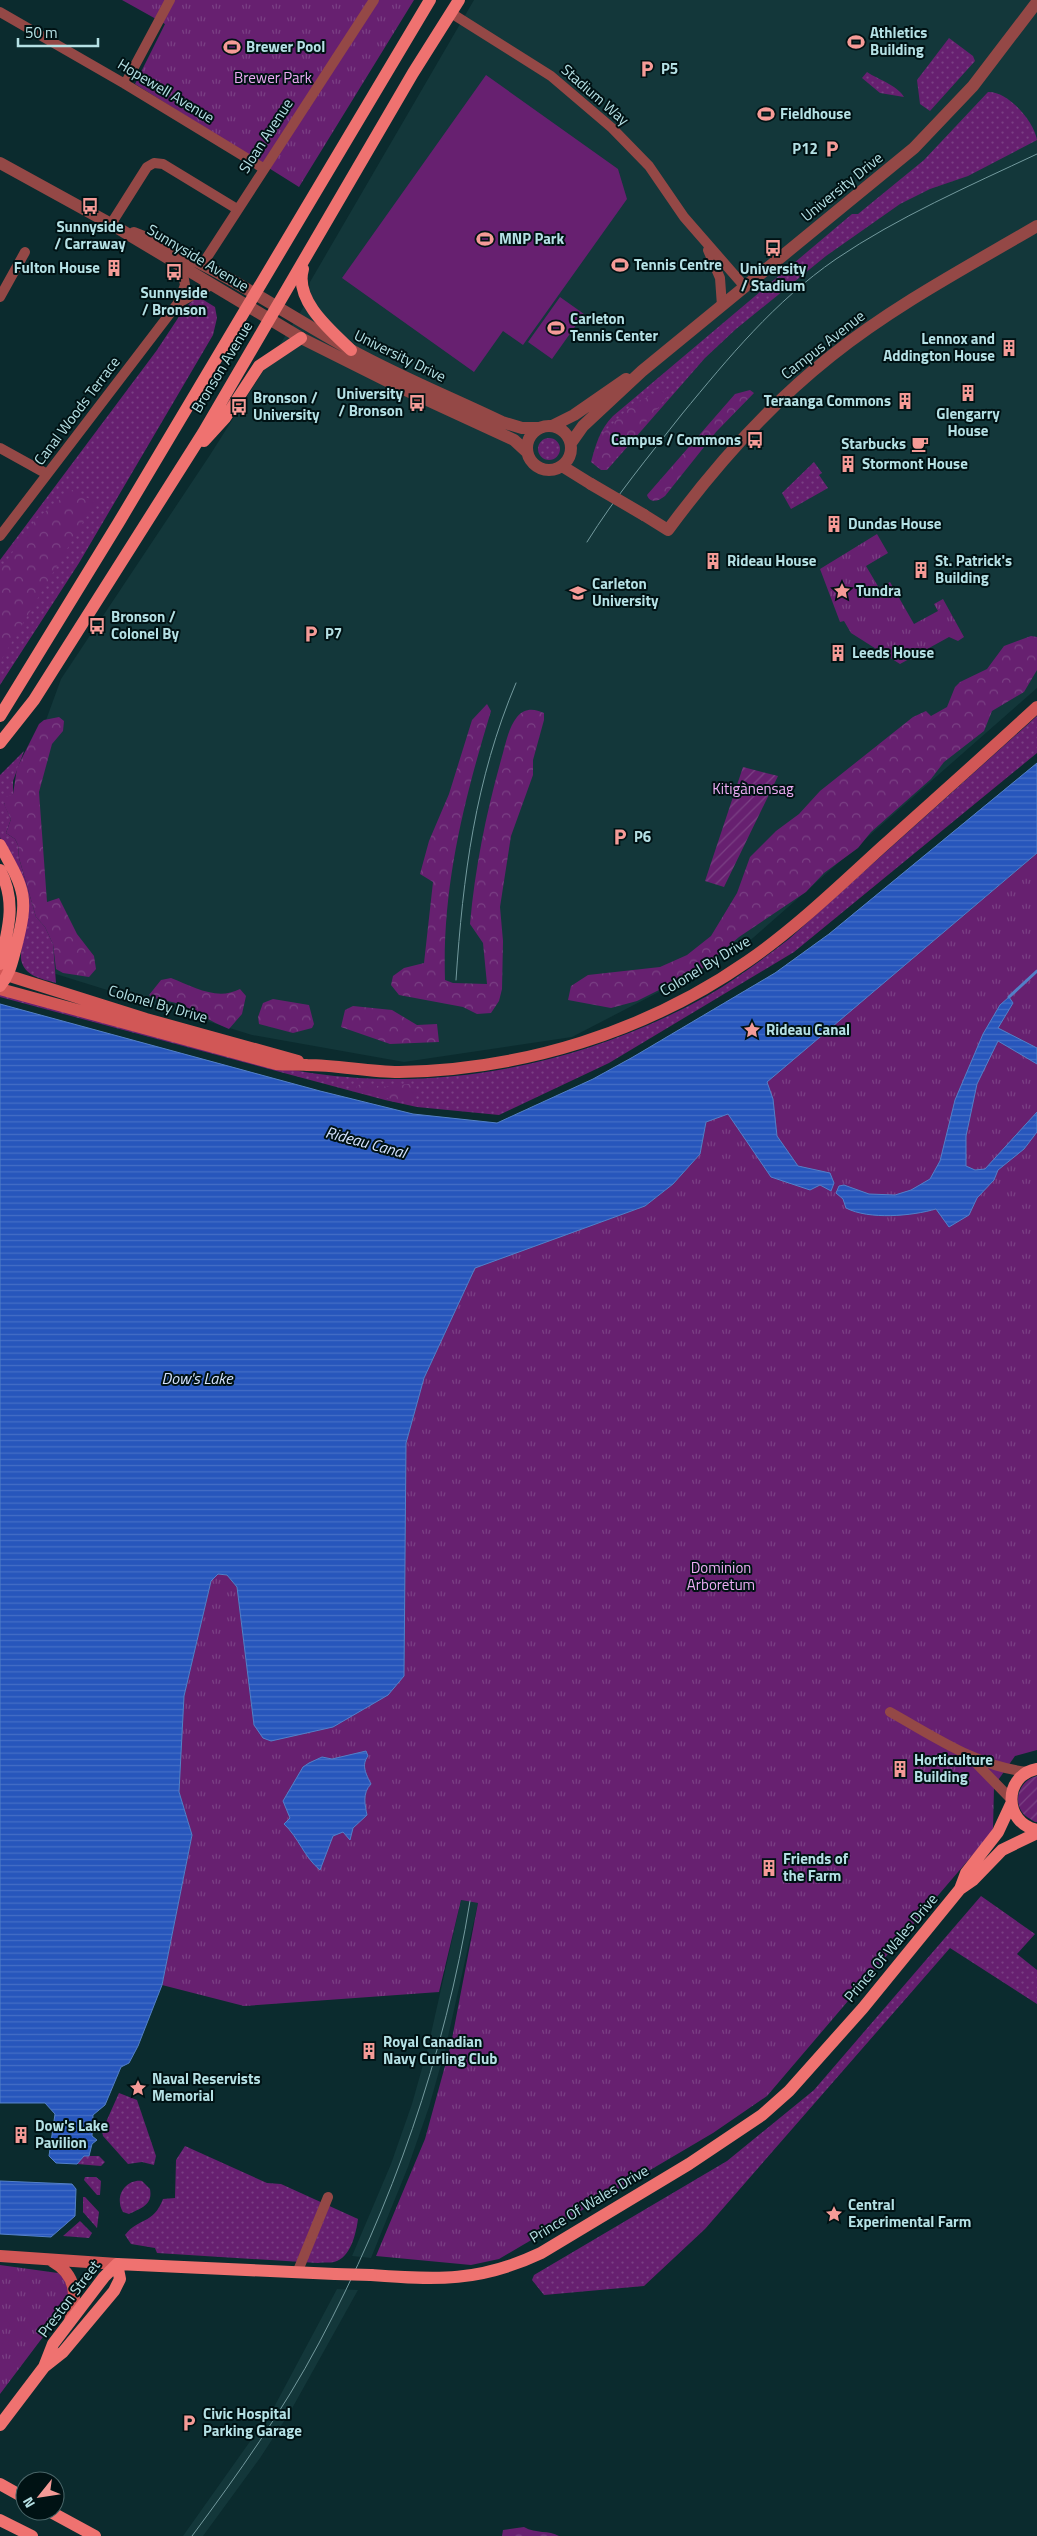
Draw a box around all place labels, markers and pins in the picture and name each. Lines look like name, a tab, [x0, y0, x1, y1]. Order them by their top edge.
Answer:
place label: Athletics Building	[870, 21, 927, 61]
sports icon: Athletics Building	[846, 32, 866, 52]
place label: Brewer Pool	[246, 35, 325, 58]
sports icon: Brewer Pool	[222, 37, 242, 57]
place label: P5	[661, 57, 678, 80]
parking icon: P5	[637, 59, 657, 79]
place label: Fieldhouse	[780, 102, 851, 125]
sports icon: Fieldhouse	[756, 104, 776, 124]
place label: P12	[792, 137, 818, 160]
parking icon: P12	[822, 139, 842, 159]
bus stop icon: Sunnyside / Carraway	[80, 196, 100, 216]
place label: Sunnyside / Carraway	[54, 215, 126, 255]
place label: MNP Park	[499, 227, 564, 250]
sports icon: MNP Park	[475, 229, 495, 249]
bus stop icon: University / Stadium	[763, 238, 783, 258]
place label: Tennis Centre	[634, 253, 722, 276]
sports icon: Tennis Centre	[610, 255, 630, 275]
place label: Fulton House	[14, 256, 100, 279]
place label: University / Stadium	[740, 257, 807, 297]
building icon: Fulton House	[104, 258, 124, 278]
bus stop icon: Sunnyside / Bronson	[164, 262, 184, 282]
place label: Sunnyside / Bronson	[140, 281, 208, 321]
place label: Carleton Tennis Center	[570, 307, 658, 347]
sports icon: Carleton Tennis Center	[546, 318, 566, 338]
place label: Lennox and Addington House	[883, 327, 995, 367]
building icon: Lennox and Addington House	[999, 338, 1019, 358]
place label: University / Bronson	[337, 382, 403, 422]
building icon: Glengarry House	[958, 383, 978, 403]
place label: Bronson / University	[253, 386, 320, 426]
place label: Teraanga Commons	[764, 389, 891, 412]
building icon: Teraanga Commons	[895, 391, 915, 411]
bus stop icon: University / Bronson	[407, 393, 427, 413]
bus stop icon: Bronson / University	[229, 397, 249, 417]
place label: Glengarry House	[936, 402, 1000, 442]
place label: Campus / Commons	[611, 428, 741, 451]
bus stop icon: Campus / Commons	[745, 430, 765, 450]
place label: Starbucks	[841, 432, 906, 455]
cafe icon: Starbucks	[910, 434, 930, 454]
place label: Stormont House	[862, 452, 968, 475]
building icon: Stormont House	[838, 454, 858, 474]
place label: Dundas House	[848, 512, 942, 535]
building icon: Dundas House	[824, 514, 844, 534]
place label: Rideau House	[727, 549, 817, 572]
place label: St. Patrick's Building	[935, 549, 1012, 589]
building icon: Rideau House	[703, 551, 723, 571]
building icon: St. Patrick's Building	[911, 560, 931, 580]
place label: Carleton University	[592, 572, 659, 612]
place label: Tundra	[856, 579, 901, 602]
place icon: Tundra	[832, 581, 852, 601]
school or university icon: Carleton University	[568, 583, 588, 603]
place label: Bronson / Colonel By	[111, 605, 179, 645]
bus stop icon: Bronson / Colonel By	[87, 616, 107, 636]
place label: P7	[325, 622, 342, 645]
parking icon: P7	[301, 624, 321, 644]
place label: Leeds House	[852, 641, 934, 664]
building icon: Leeds House	[828, 643, 848, 663]
place label: P6	[634, 825, 651, 848]
parking icon: P6	[610, 827, 630, 847]
place label: Rideau Canal	[766, 1018, 850, 1041]
place icon: Rideau Canal	[742, 1020, 762, 1040]
place label: Horticulture Building	[914, 1748, 993, 1788]
building icon: Horticulture Building	[890, 1759, 910, 1779]
place label: Friends of the Farm	[783, 1847, 849, 1887]
building icon: Friends of the Farm	[759, 1858, 779, 1878]
place label: Royal Canadian Navy Curling Club	[383, 2030, 497, 2070]
building icon: Royal Canadian Navy Curling Club	[359, 2041, 379, 2061]
place label: Naval Reservists Memorial	[152, 2067, 260, 2107]
place icon: Naval Reservists Memorial	[128, 2078, 148, 2098]
place label: Dow's Lake Pavilion	[35, 2114, 108, 2154]
building icon: Dow's Lake Pavilion	[11, 2125, 31, 2145]
place label: Central Experimental Farm	[848, 2193, 971, 2233]
place icon: Central Experimental Farm	[824, 2204, 844, 2224]
place label: Civic Hospital Parking Garage	[203, 2402, 302, 2442]
parking icon: Civic Hospital Parking Garage	[179, 2413, 199, 2433]

